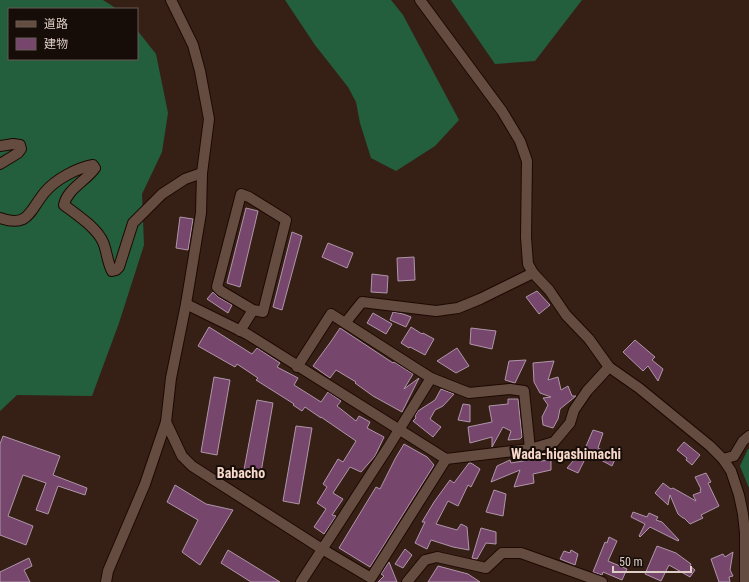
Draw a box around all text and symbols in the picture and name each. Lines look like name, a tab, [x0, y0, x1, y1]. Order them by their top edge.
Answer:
legend	[8, 8, 138, 60]
text: 道路	[44, 17, 68, 31]
text: 建物	[44, 37, 68, 51]
district label: Wada-higashimachi	[511, 446, 621, 462]
district label: Babacho	[217, 465, 265, 481]
scale bar	[613, 548, 691, 574]
text: 50 m	[619, 555, 643, 569]

